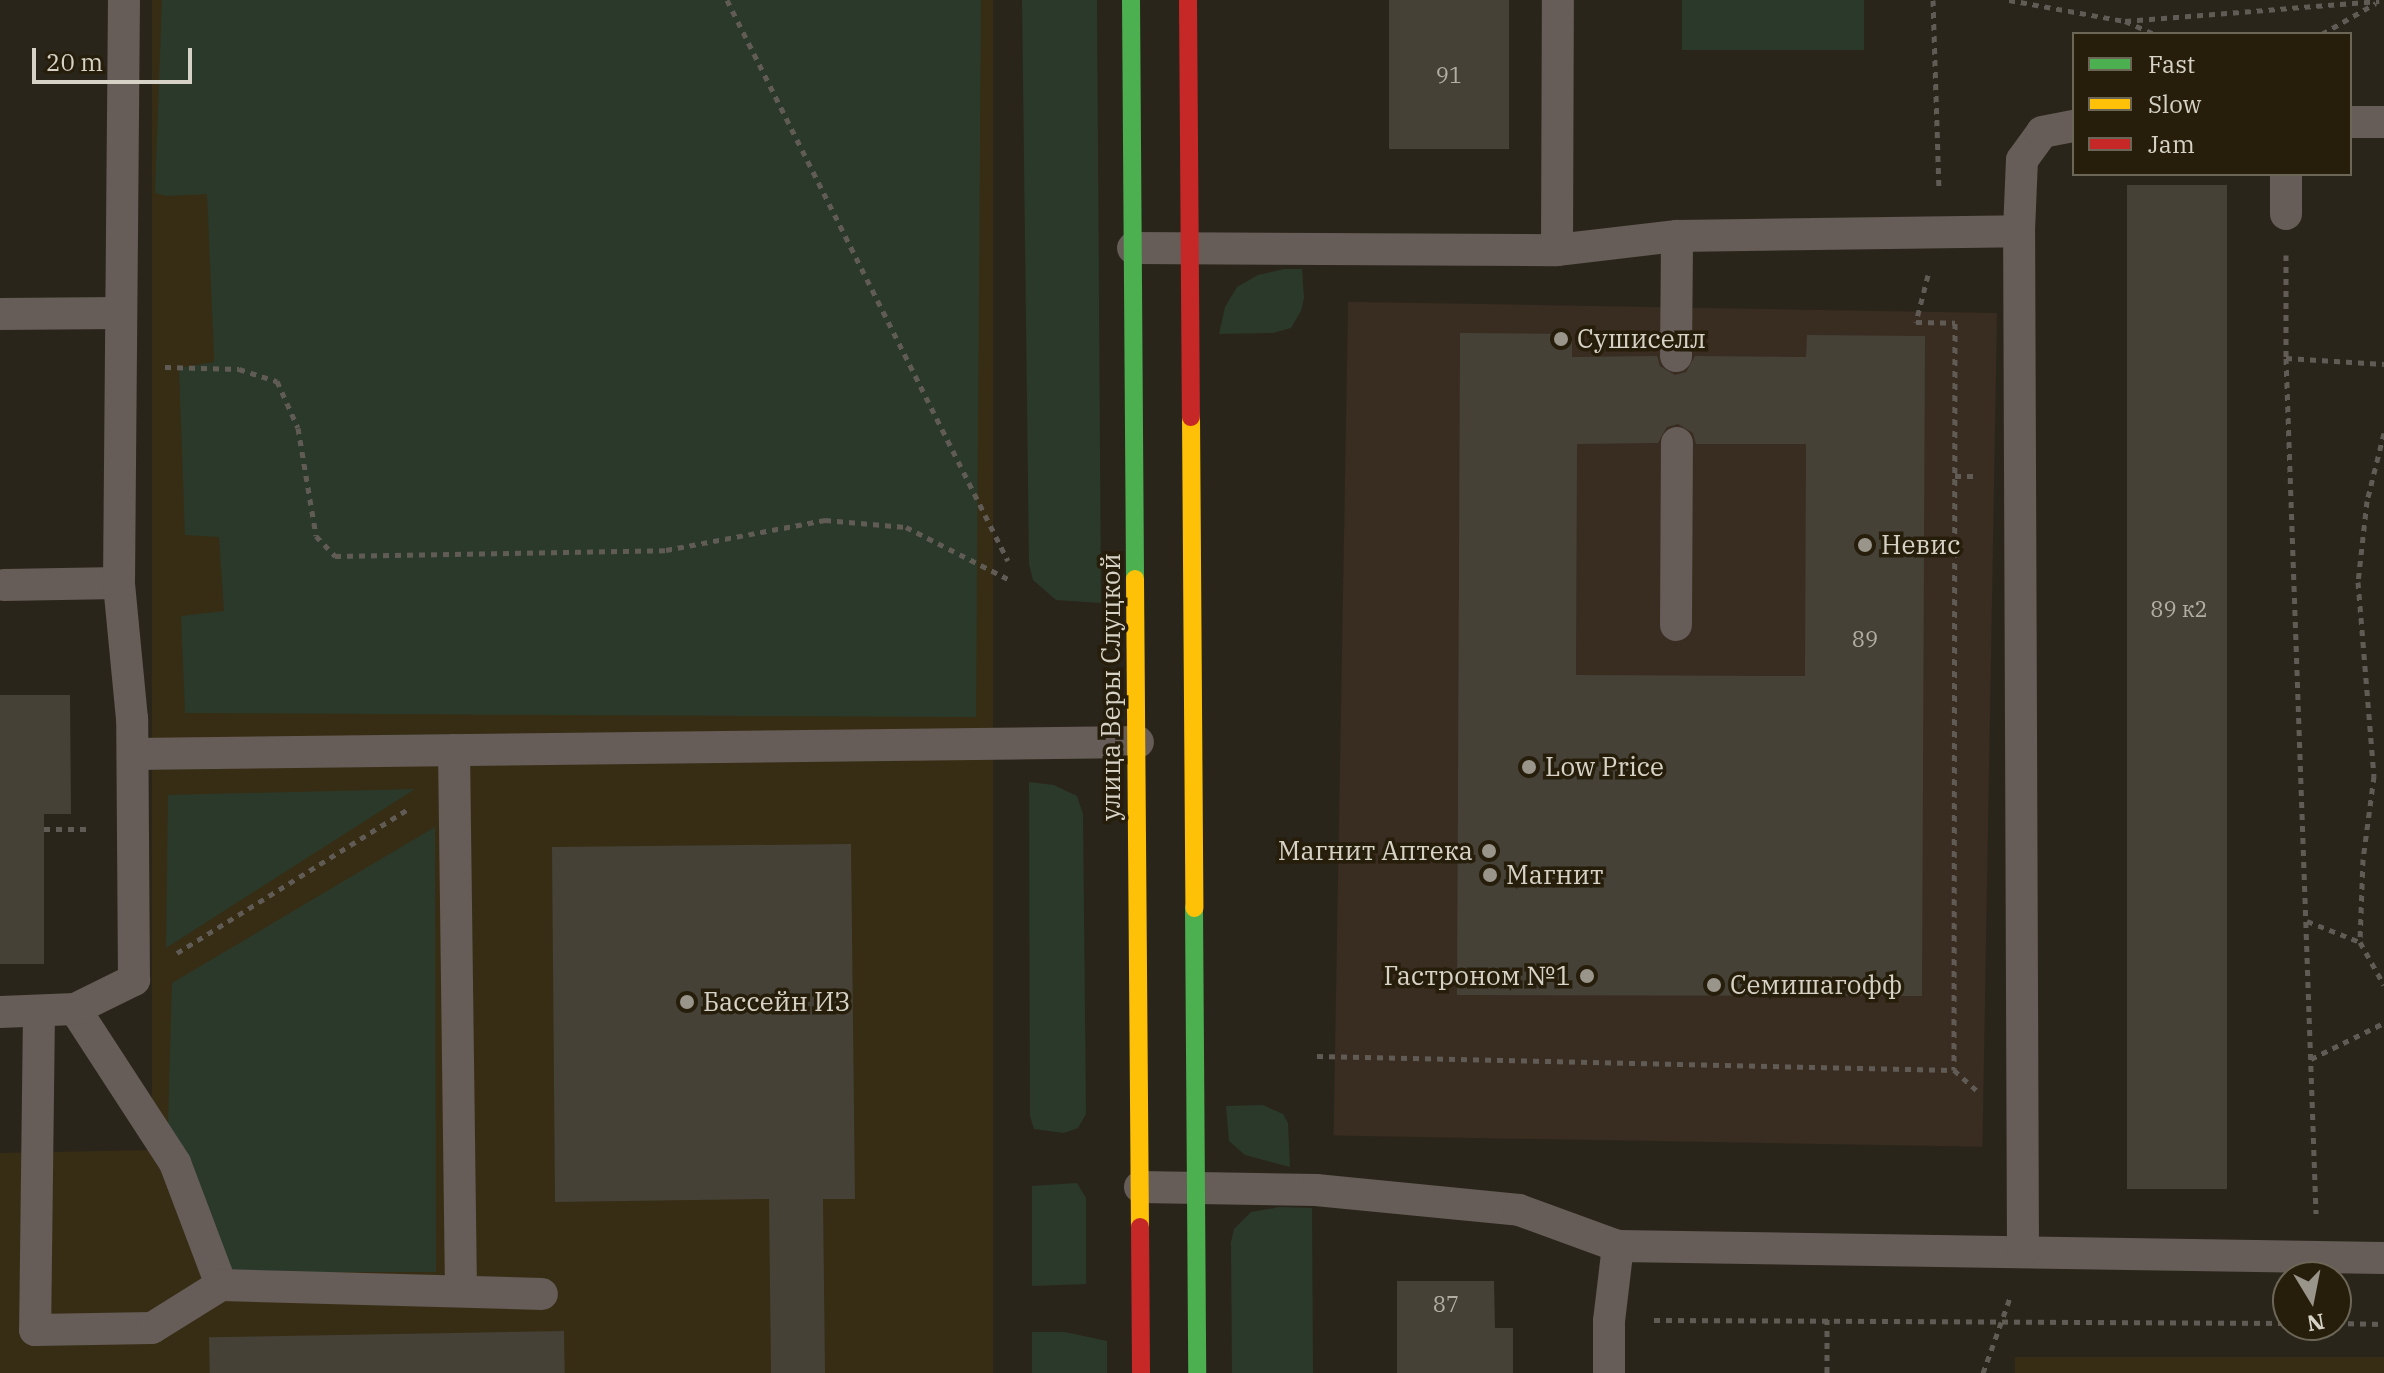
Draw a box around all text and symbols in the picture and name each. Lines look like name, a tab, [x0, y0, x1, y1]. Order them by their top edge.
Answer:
scale bar	[36, 32, 196, 82]
legend	[2072, 32, 2352, 176]
text: 20 m	[46, 46, 103, 78]
text: Fast	[2148, 48, 2195, 80]
house number: 91	[1436, 62, 1462, 88]
text: Slow	[2148, 88, 2201, 120]
text: Jam	[2148, 128, 2195, 160]
place label: Сушиселл	[1577, 323, 1706, 355]
marker: Сушиселл	[1552, 330, 1570, 348]
place label: Невис	[1881, 529, 1961, 561]
marker: Невис	[1856, 536, 1874, 554]
street label: улица Веры Слуцкой	[1095, 553, 1127, 821]
house number: 89 к2	[2150, 596, 2208, 622]
house number: 89	[1852, 626, 1878, 652]
place label: Low Price	[1545, 751, 1664, 783]
marker: Low Price	[1520, 758, 1538, 776]
place label: Магнит Аптека	[1278, 835, 1473, 867]
marker: Магнит Аптека	[1480, 842, 1498, 860]
place label: Магнит	[1506, 859, 1603, 891]
marker: Магнит	[1481, 866, 1499, 884]
place label: Гастроном №1	[1383, 960, 1571, 992]
marker: Гастроном №1	[1578, 967, 1596, 985]
place label: Семишагофф	[1730, 969, 1902, 1001]
marker: Семишагофф	[1705, 976, 1723, 994]
place label: Бассейн ИЗ	[703, 986, 850, 1018]
marker: Бассейн ИЗ	[678, 993, 696, 1011]
north arrow	[2272, 1261, 2352, 1341]
house number: 87	[1433, 1291, 1459, 1317]
text: N	[2305, 1307, 2327, 1339]

